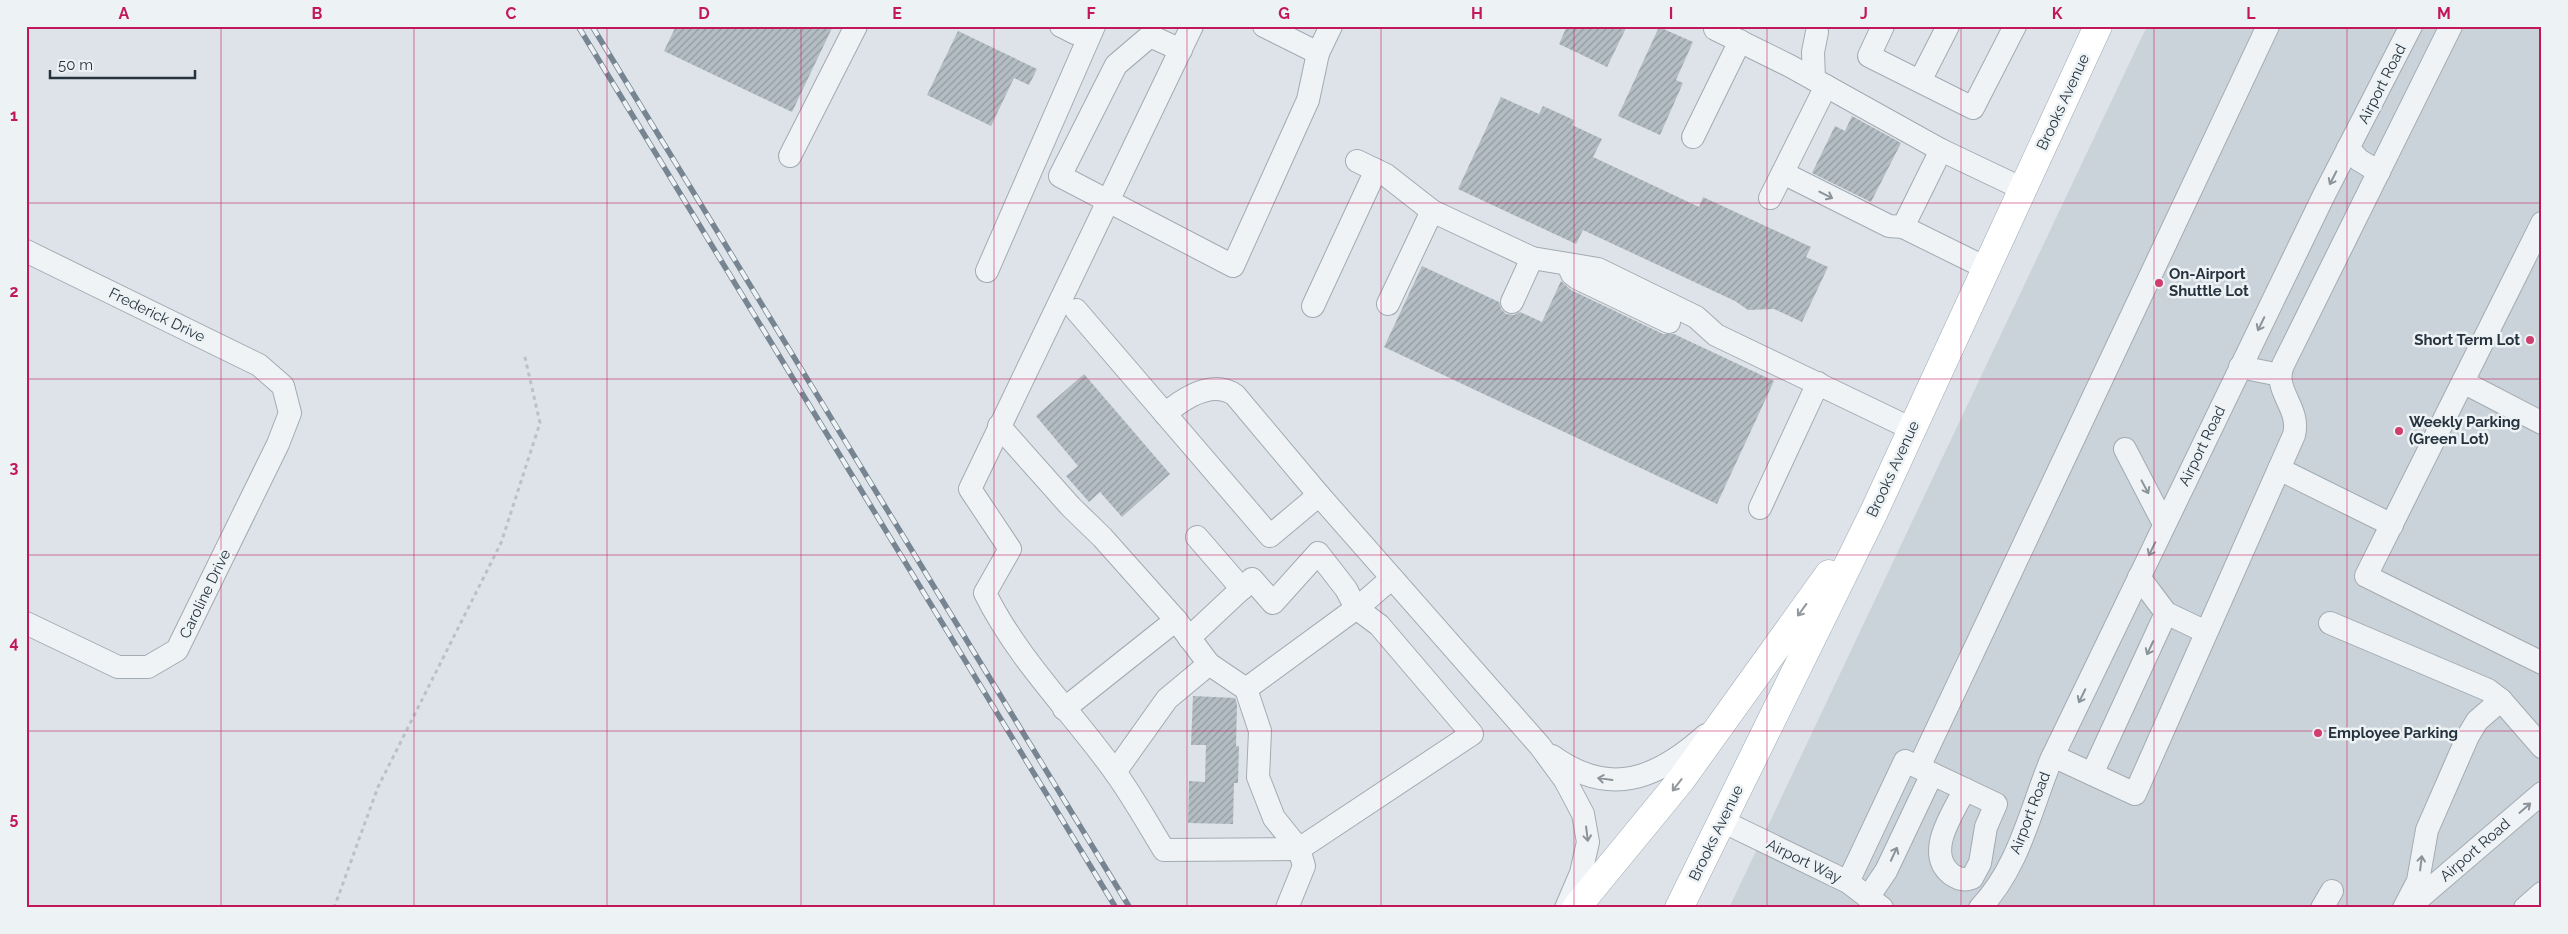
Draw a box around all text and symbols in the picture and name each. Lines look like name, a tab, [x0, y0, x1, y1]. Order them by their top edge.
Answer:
text: A	[119, 4, 130, 23]
text: B	[312, 4, 323, 23]
text: C	[506, 4, 517, 23]
text: D	[698, 4, 710, 23]
text: E	[892, 4, 902, 23]
text: F	[1086, 4, 1096, 23]
text: G	[1278, 4, 1290, 23]
text: H	[1471, 4, 1483, 23]
text: I	[1669, 4, 1673, 23]
text: J	[1860, 4, 1868, 23]
text: K	[2052, 4, 2063, 23]
text: L	[2246, 4, 2256, 23]
text: M	[2437, 4, 2451, 23]
street label: Airport Road	[2354, 41, 2410, 127]
scale bar	[50, 48, 195, 80]
street label: Brooks Avenue	[2033, 51, 2093, 153]
text: 50 m	[58, 56, 93, 74]
text: 1	[10, 106, 18, 125]
one-way arrow	[2328, 171, 2338, 186]
one-way arrow	[1818, 191, 1833, 200]
place label: On-Airport Shuttle Lot	[2169, 265, 2249, 300]
marker: On-Airport Shuttle Lot	[2153, 277, 2165, 289]
text: 2	[9, 282, 19, 301]
street label: Frederick Drive	[106, 284, 208, 346]
one-way arrow	[2256, 316, 2265, 331]
place label: Short Term Lot	[2414, 331, 2520, 349]
marker: Short Term Lot	[2524, 334, 2536, 346]
street label: Airport Road	[2175, 403, 2229, 489]
place label: Weekly Parking (Green Lot)	[2409, 413, 2520, 448]
street label: Brooks Avenue	[1863, 418, 1923, 520]
marker: Weekly Parking (Green Lot)	[2393, 425, 2405, 437]
text: 3	[10, 458, 19, 477]
one-way arrow	[2140, 479, 2150, 494]
one-way arrow	[2147, 542, 2157, 557]
street label: Caroline Drive	[176, 546, 234, 642]
one-way arrow	[1797, 603, 1808, 616]
text: 4	[9, 633, 19, 652]
one-way arrow	[2145, 640, 2154, 655]
one-way arrow	[2077, 688, 2086, 703]
place label: Employee Parking	[2328, 724, 2458, 742]
marker: Employee Parking	[2312, 727, 2324, 739]
street label: Airport Road	[2006, 769, 2054, 857]
one-way arrow	[1598, 774, 1614, 784]
one-way arrow	[1672, 778, 1683, 791]
street label: Brooks Avenue	[1685, 782, 1747, 884]
one-way arrow	[2518, 802, 2531, 813]
text: 5	[10, 809, 19, 828]
street label: Airport Road	[2436, 815, 2514, 885]
one-way arrow	[1582, 825, 1592, 841]
street label: Airport Way	[1763, 835, 1845, 887]
one-way arrow	[1890, 847, 1899, 862]
one-way arrow	[2416, 855, 2426, 871]

